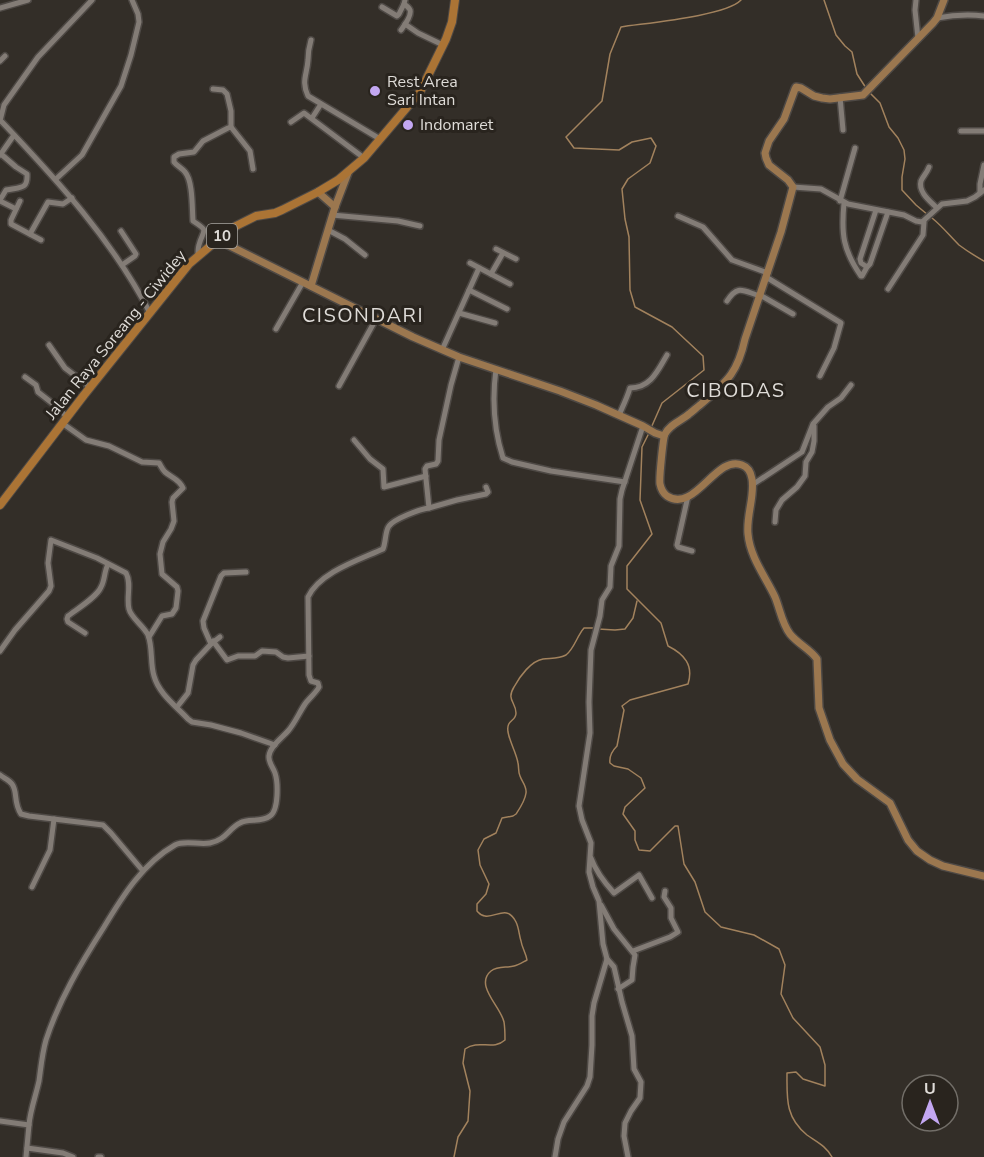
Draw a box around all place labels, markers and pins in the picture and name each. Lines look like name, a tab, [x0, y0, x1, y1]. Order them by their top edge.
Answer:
place label: Rest Area Sari Intan	[387, 71, 458, 111]
marker: Rest Area Sari Intan	[368, 84, 382, 98]
place label: Indomaret	[420, 114, 494, 136]
marker: Indomaret	[401, 118, 415, 132]

